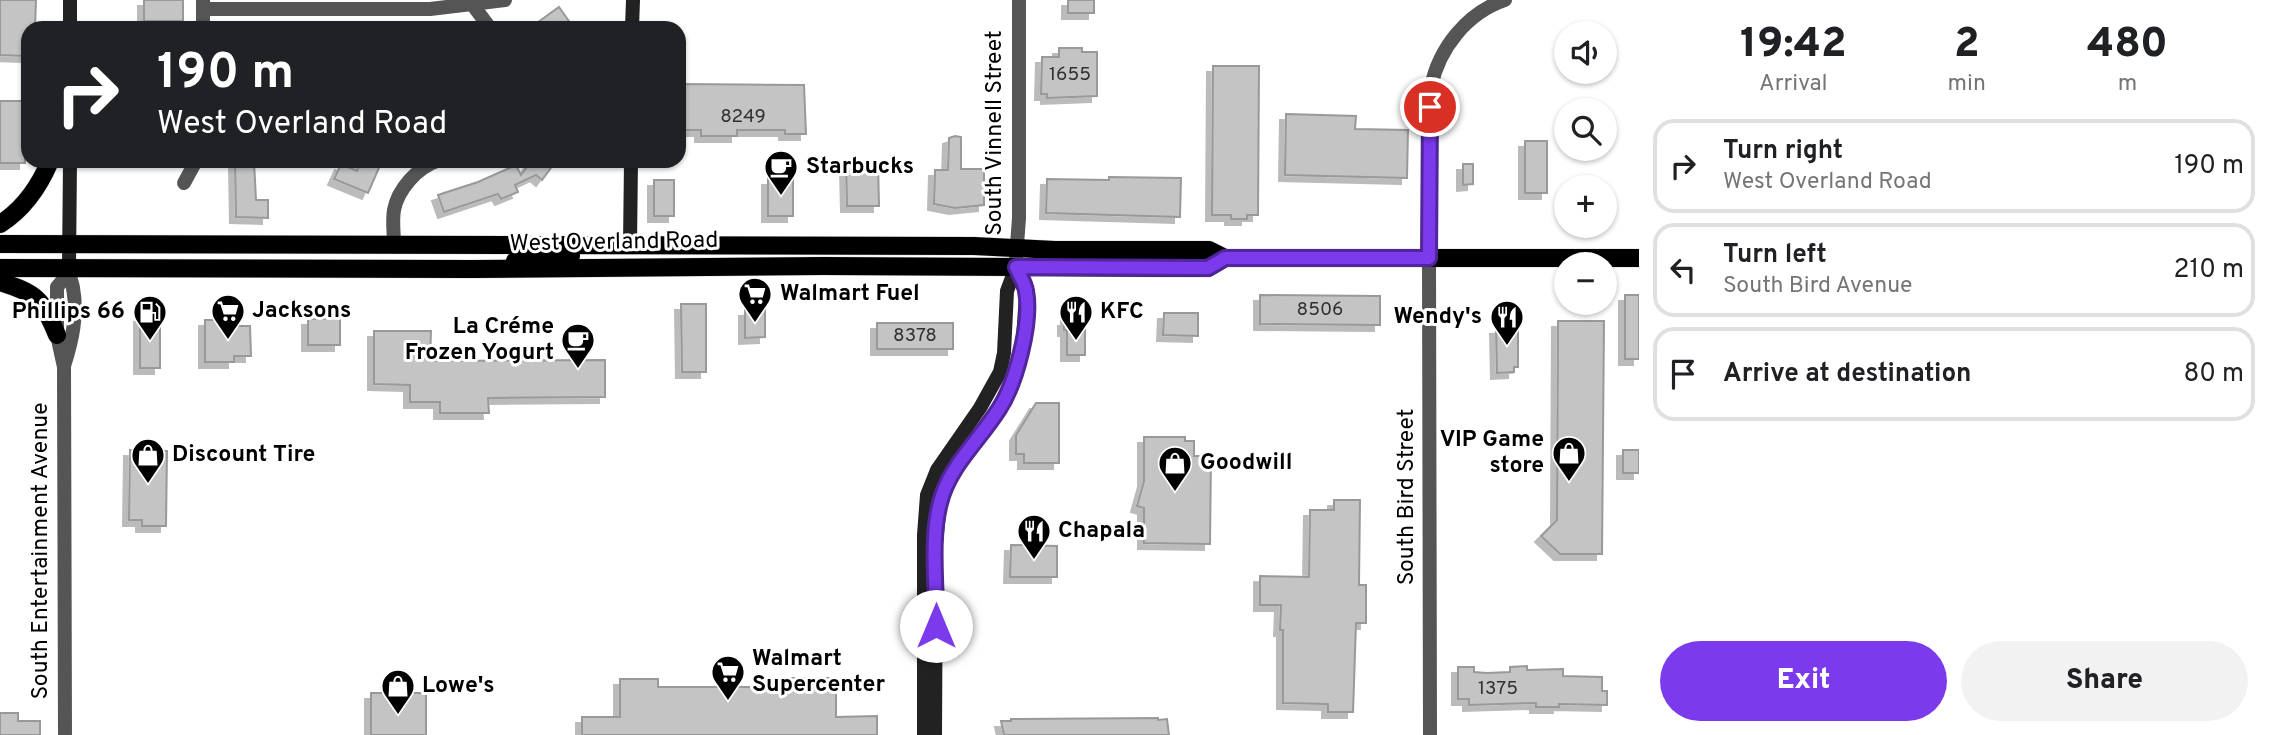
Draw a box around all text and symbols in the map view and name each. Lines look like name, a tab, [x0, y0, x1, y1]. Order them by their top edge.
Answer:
text: 19:42	[1740, 19, 1847, 72]
text: 2	[1954, 19, 1980, 72]
text: 480	[2087, 19, 2168, 72]
map controls	[1554, 21, 1617, 315]
button: sound	[1554, 21, 1617, 84]
street label: South Vinnell Street	[981, 30, 1010, 236]
text: 190 m	[157, 44, 294, 106]
icon: right	[42, 49, 133, 140]
house number: 1655	[1049, 63, 1091, 87]
text: Arrival	[1759, 70, 1828, 99]
text: min	[1948, 70, 1986, 99]
text: m	[2118, 70, 2137, 99]
pin	[1400, 77, 1460, 137]
icon: arrive	[1411, 88, 1449, 126]
button: search	[1554, 98, 1617, 161]
text: West Overland Road	[157, 105, 447, 145]
house number: 8249	[720, 105, 766, 129]
text: Turn right	[1723, 135, 1843, 168]
icon: right	[1664, 147, 1702, 185]
cafe icon: Starbucks	[762, 148, 800, 197]
text: 190 m	[2174, 150, 2244, 183]
place label: Starbucks	[806, 153, 914, 182]
text: West Overland Road	[1723, 168, 1932, 197]
button: +	[1554, 175, 1617, 238]
street label: West Overland Road	[509, 227, 719, 259]
text: Turn left	[1723, 239, 1827, 272]
icon: left	[1664, 251, 1702, 289]
button: −	[1554, 252, 1617, 315]
text: 210 m	[2174, 254, 2244, 287]
text: South Bird Avenue	[1723, 272, 1912, 301]
supermarket icon: Walmart Fuel	[736, 275, 774, 324]
place label: Walmart Fuel	[780, 280, 920, 309]
supermarket icon: Jacksons	[209, 292, 247, 341]
fuel station icon: Phillips 66	[131, 293, 169, 342]
restaurant icon: KFC	[1057, 293, 1095, 342]
place label: Jacksons	[252, 297, 351, 326]
place label: Phillips 66	[12, 298, 125, 327]
place label: KFC	[1100, 298, 1144, 327]
house number: 8506	[1297, 298, 1343, 322]
restaurant icon: Wendy's	[1488, 298, 1526, 347]
place label: Wendy's	[1394, 303, 1482, 332]
place label: La Créme Frozen Yogurt	[405, 313, 554, 368]
cafe icon: La Créme Frozen Yogurt	[559, 321, 597, 370]
house number: 8378	[893, 324, 937, 348]
icon: arrive	[1664, 355, 1702, 393]
text: Arrive at destination	[1723, 358, 1971, 391]
text: 80 m	[2184, 358, 2244, 391]
street label: South Entertainment Avenue	[27, 402, 56, 700]
street label: South Bird Street	[1393, 409, 1422, 585]
place label: VIP Game store	[1440, 426, 1544, 481]
shop icon: VIP Game store	[1550, 434, 1588, 483]
shop icon: Discount Tire	[129, 436, 167, 485]
place label: Discount Tire	[172, 441, 315, 470]
shop icon: Goodwill	[1156, 444, 1194, 493]
place label: Goodwill	[1200, 449, 1292, 478]
restaurant icon: Chapala	[1015, 512, 1053, 561]
place label: Chapala	[1058, 517, 1145, 546]
position arrow	[899, 589, 973, 663]
button: Exit	[1660, 641, 1947, 721]
button: Share	[1961, 641, 2248, 721]
place label: Walmart Supercenter	[752, 645, 885, 700]
supermarket icon: Walmart Supercenter	[709, 653, 747, 702]
shop icon: Lowe's	[379, 667, 417, 716]
place label: Lowe's	[422, 672, 495, 701]
house number: 1375	[1478, 677, 1518, 701]

